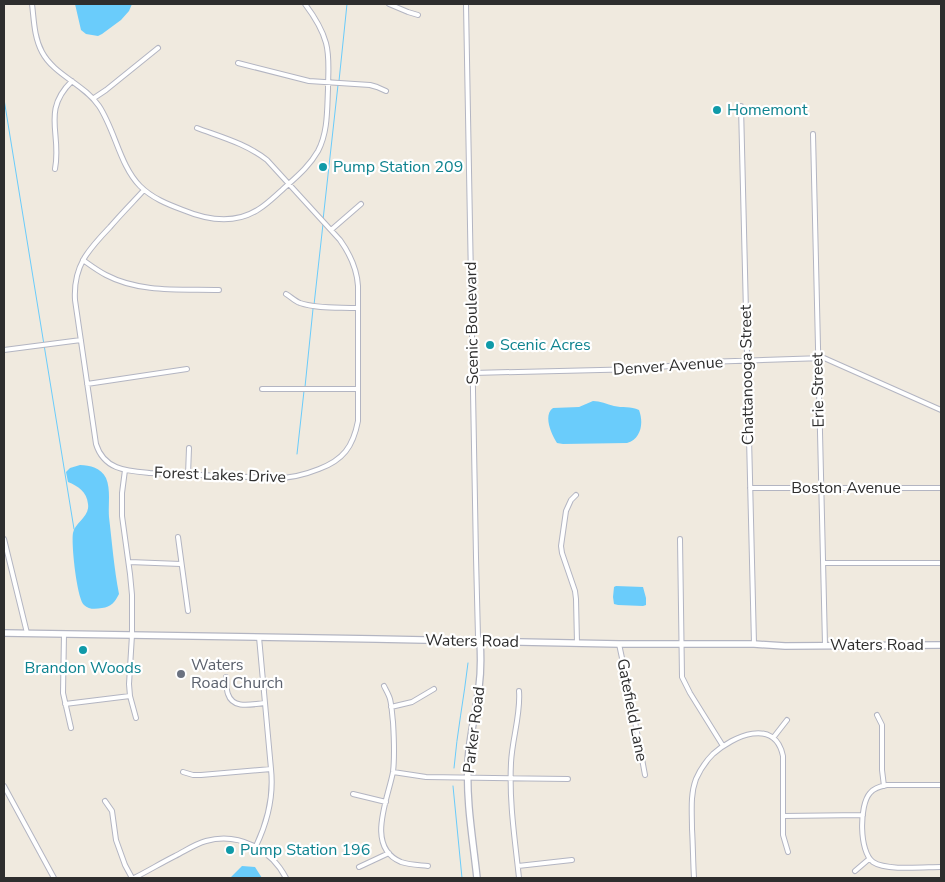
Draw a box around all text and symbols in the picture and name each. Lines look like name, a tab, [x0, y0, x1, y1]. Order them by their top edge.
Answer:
place label: Homemont	[727, 99, 808, 121]
marker: Homemont	[711, 104, 723, 116]
place label: Pump Station 209	[333, 156, 463, 178]
marker: Pump Station 209	[317, 161, 329, 173]
street label: Scenic Boulevard	[460, 261, 484, 385]
street label: Chattanooga Street	[735, 304, 759, 445]
place label: Scenic Acres	[500, 334, 591, 356]
marker: Scenic Acres	[484, 339, 496, 351]
street label: Denver Avenue	[612, 351, 724, 381]
street label: Erie Street	[806, 352, 830, 428]
street label: Forest Lakes Drive	[154, 462, 286, 488]
street label: Boston Avenue	[791, 477, 901, 499]
street label: Waters Road	[425, 629, 519, 653]
street label: Waters Road	[830, 634, 924, 656]
marker: Brandon Woods	[77, 644, 89, 656]
place label: Waters Road Church	[191, 654, 283, 694]
place label: Brandon Woods	[25, 657, 141, 679]
street label: Gatefield Lane	[611, 657, 653, 763]
marker: Waters Road Church	[175, 668, 187, 680]
street label: Parker Road	[458, 685, 490, 775]
place label: Pump Station 196	[240, 839, 370, 861]
marker: Pump Station 196	[224, 844, 236, 856]

